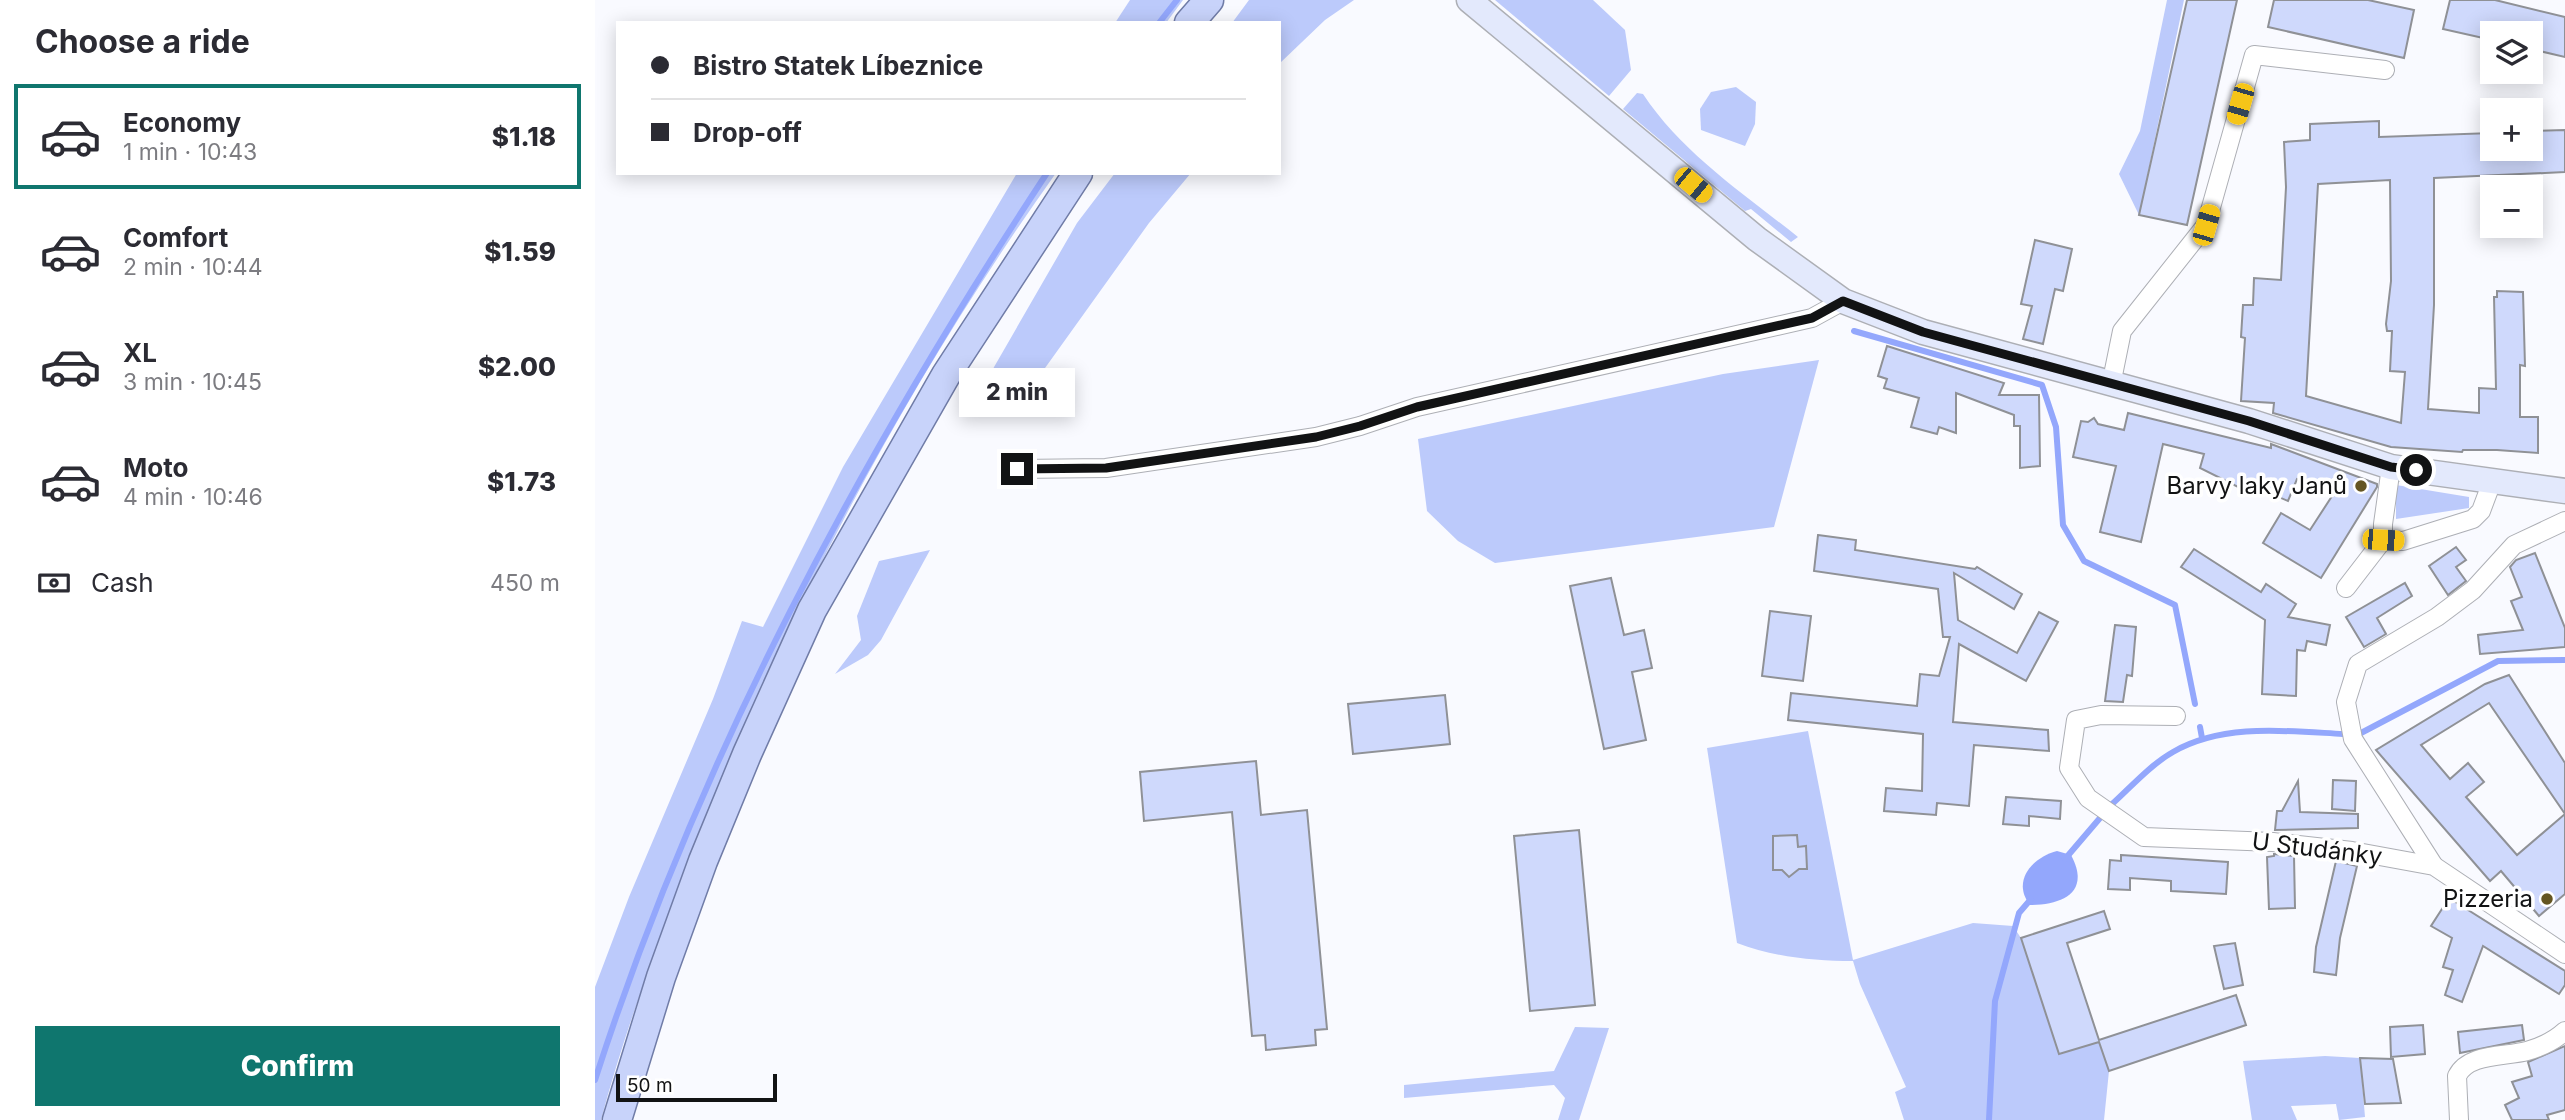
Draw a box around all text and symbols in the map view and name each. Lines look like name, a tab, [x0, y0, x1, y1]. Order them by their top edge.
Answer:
map controls	[2480, 21, 2543, 238]
button: layers	[2480, 21, 2543, 84]
text: Choose a ride	[35, 22, 250, 61]
text: Bistro Statek Líbeznice	[693, 50, 983, 81]
car	[2225, 81, 2256, 127]
button: +	[2480, 98, 2543, 161]
icon: car	[39, 105, 102, 168]
text: Economy	[123, 107, 241, 138]
text: Drop-off	[693, 117, 802, 148]
text: $1.18	[492, 121, 556, 152]
text: 1 min · 10:43	[123, 138, 257, 166]
car	[1671, 163, 1716, 207]
button: −	[2480, 175, 2543, 238]
car	[2191, 202, 2222, 248]
icon: car	[39, 220, 102, 283]
text: Comfort	[123, 222, 228, 253]
text: $1.59	[484, 236, 556, 267]
text: 2 min · 10:44	[123, 253, 263, 281]
icon: car	[39, 335, 102, 398]
text: XL	[123, 337, 157, 368]
text: $2.00	[478, 351, 556, 382]
text: 3 min · 10:45	[123, 368, 262, 396]
callout: 2 min	[959, 368, 1075, 416]
text: 2 min	[986, 378, 1048, 406]
icon: car	[39, 450, 102, 513]
text: Moto	[123, 452, 188, 483]
route end	[1001, 453, 1033, 485]
route start	[2400, 454, 2432, 486]
text: $1.73	[487, 466, 556, 497]
place label: Barvy laky Janů	[2166, 471, 2347, 500]
marker: Barvy laky Janů	[2353, 478, 2369, 494]
text: 4 min · 10:46	[123, 483, 263, 511]
car	[2362, 528, 2405, 552]
icon: cash	[35, 564, 73, 602]
text: Cash	[91, 567, 154, 598]
text: 450 m	[490, 569, 560, 597]
street label: U Studánky	[2250, 826, 2384, 871]
place label: Pizzeria	[2443, 884, 2533, 913]
marker: Pizzeria	[2539, 891, 2555, 907]
button: Confirm	[35, 1026, 560, 1106]
scale bar	[616, 1071, 777, 1103]
text: 50 m	[627, 1074, 673, 1097]

